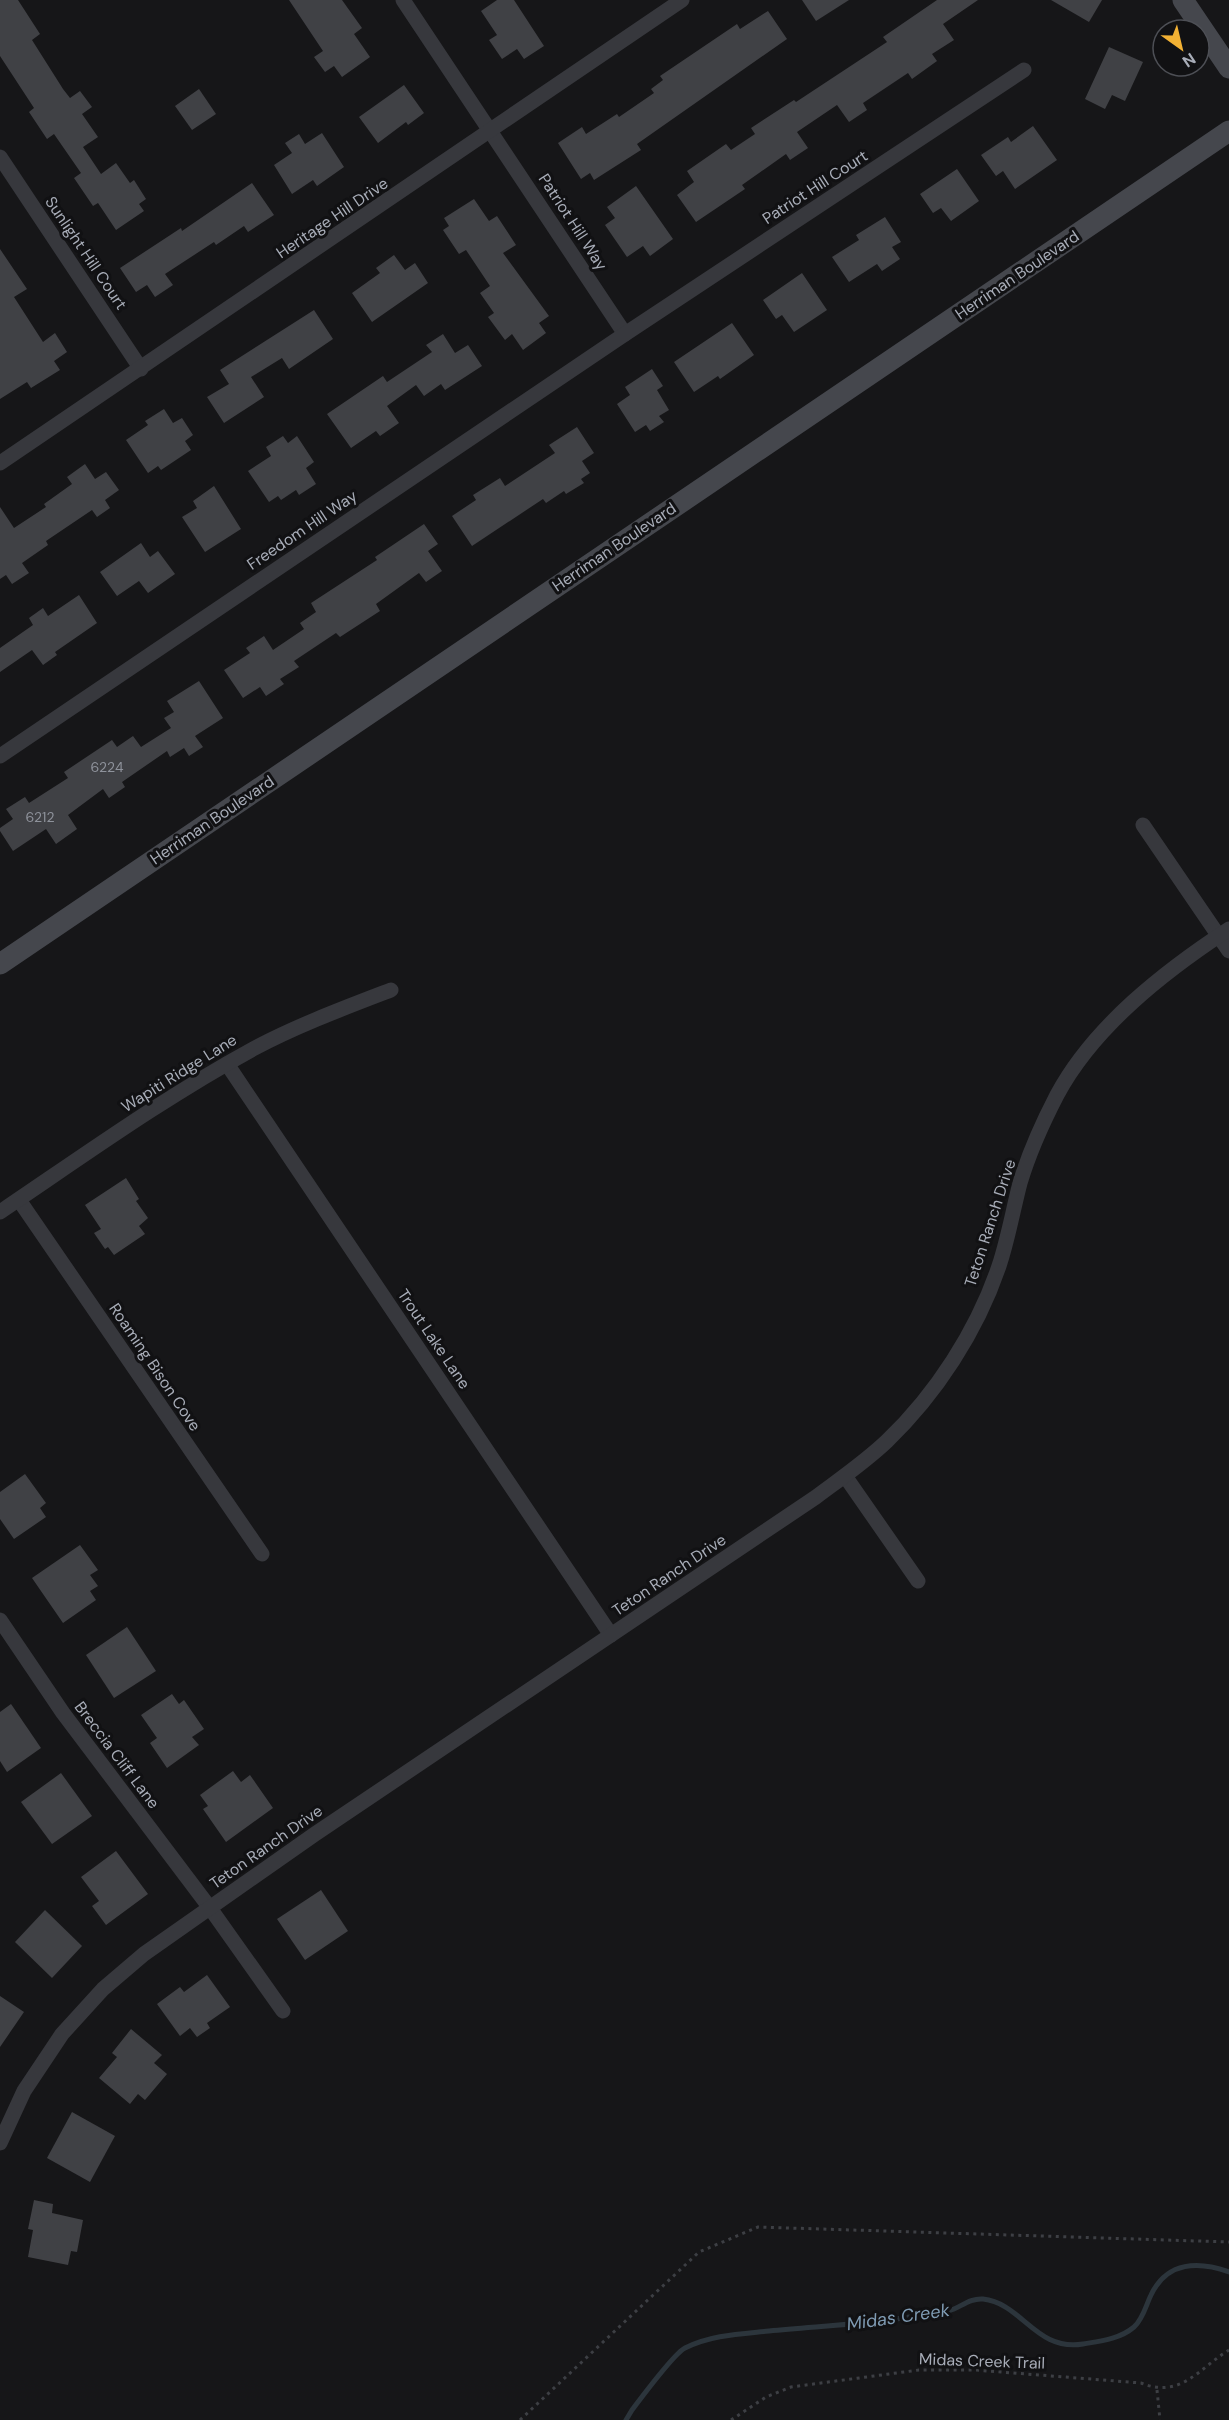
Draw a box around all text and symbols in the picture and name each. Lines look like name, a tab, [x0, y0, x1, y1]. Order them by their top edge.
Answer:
north arrow	[1151, 18, 1211, 78]
text: N	[1178, 48, 1200, 72]
street label: Patriot Hill Court	[758, 145, 872, 229]
street label: Patriot Hill Way	[534, 170, 612, 274]
street label: Heritage Hill Drive	[272, 173, 392, 263]
street label: Sunlight Hill Court	[40, 192, 132, 314]
street label: Herriman Boulevard	[951, 226, 1083, 324]
street label: Freedom Hill Way	[243, 485, 361, 575]
street label: Herriman Boulevard	[548, 498, 680, 596]
house number: 6224	[91, 758, 124, 776]
street label: Herriman Boulevard	[146, 771, 278, 869]
house number: 6212	[26, 808, 54, 826]
street label: Wapiti Ridge Lane	[117, 1029, 241, 1117]
street label: Teton Ranch Drive	[959, 1157, 1021, 1289]
street label: Trout Lake Lane	[393, 1285, 475, 1393]
street label: Roaming Bison Cove	[104, 1299, 206, 1435]
street label: Teton Ranch Drive	[608, 1529, 730, 1621]
street label: Breccia Cliff Lane	[70, 1697, 164, 1813]
street label: Teton Ranch Drive	[206, 1800, 326, 1894]
water label: Midas Creek	[845, 2298, 952, 2336]
street label: Midas Creek Trail	[919, 2348, 1045, 2374]

